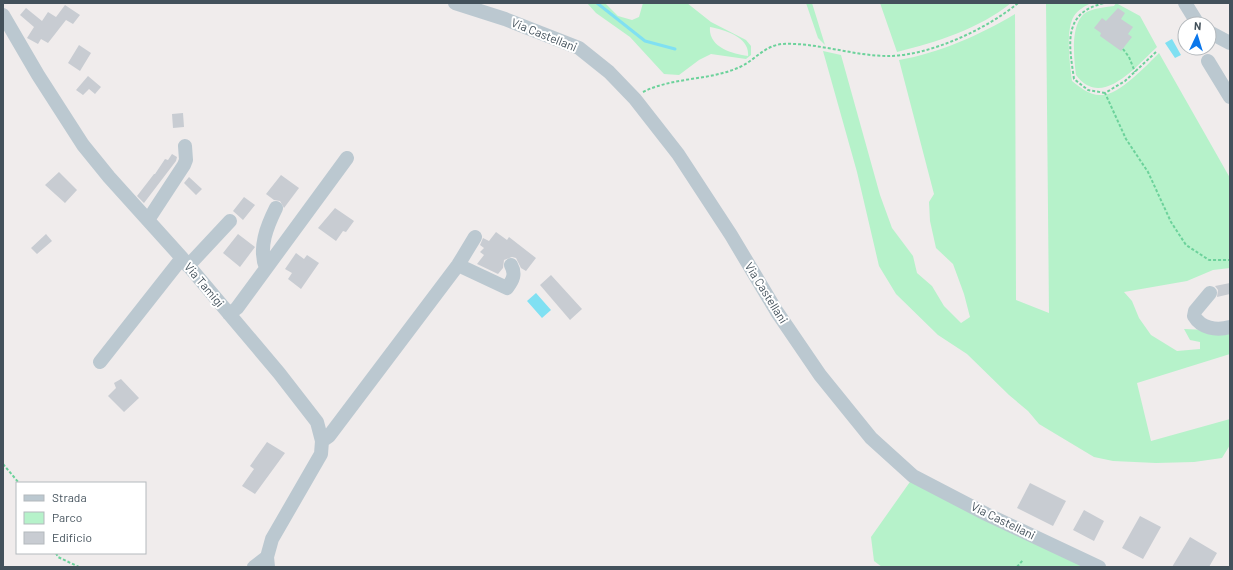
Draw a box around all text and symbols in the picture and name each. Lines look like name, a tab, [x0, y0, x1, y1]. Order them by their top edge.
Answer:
street label: Via Castellani	[510, 15, 579, 54]
north arrow	[1177, 16, 1217, 56]
text: N	[1194, 19, 1202, 32]
street label: Via Tamigi	[182, 259, 227, 310]
street label: Via Castellani	[742, 259, 791, 326]
legend	[16, 482, 146, 554]
text: Strada	[52, 490, 87, 504]
street label: Via Castellani	[969, 499, 1038, 542]
text: Parco	[52, 510, 82, 524]
text: Edificio	[52, 530, 92, 544]

